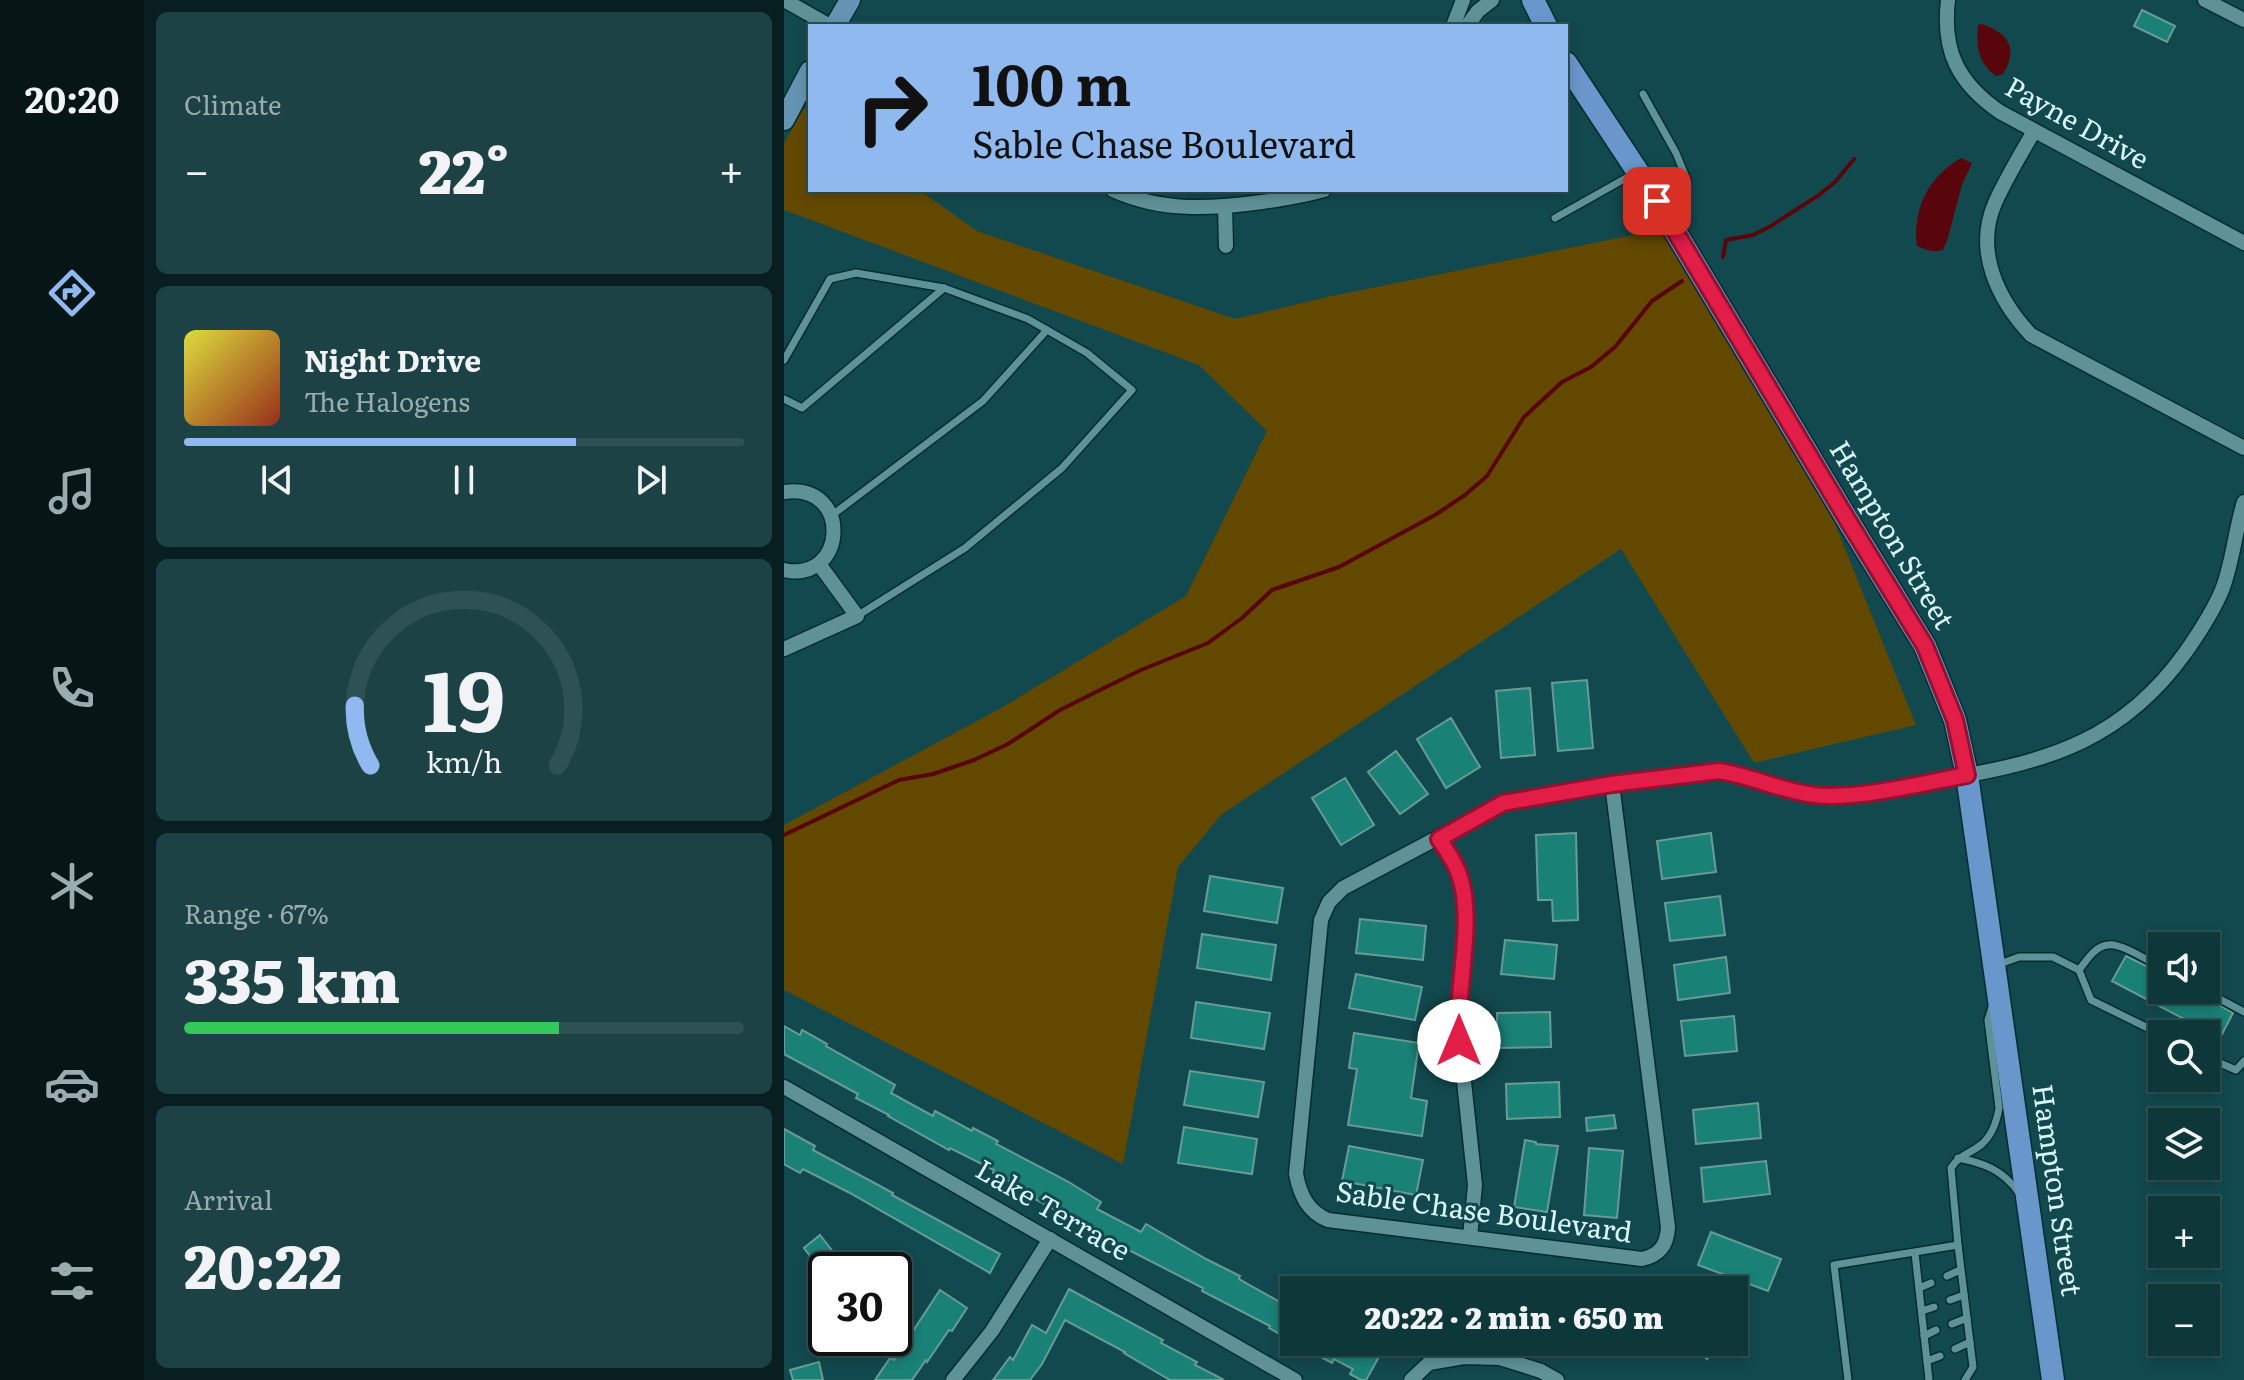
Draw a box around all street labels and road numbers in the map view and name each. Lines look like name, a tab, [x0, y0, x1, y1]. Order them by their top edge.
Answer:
street label: Payne Drive	[1998, 64, 2158, 178]
street label: Hampton Street	[1821, 432, 1967, 637]
street label: Hampton Street	[2023, 1081, 2095, 1299]
street label: Lake Terrace	[969, 1147, 1139, 1270]
street label: Sable Chase Boulevard	[1333, 1168, 1635, 1252]

